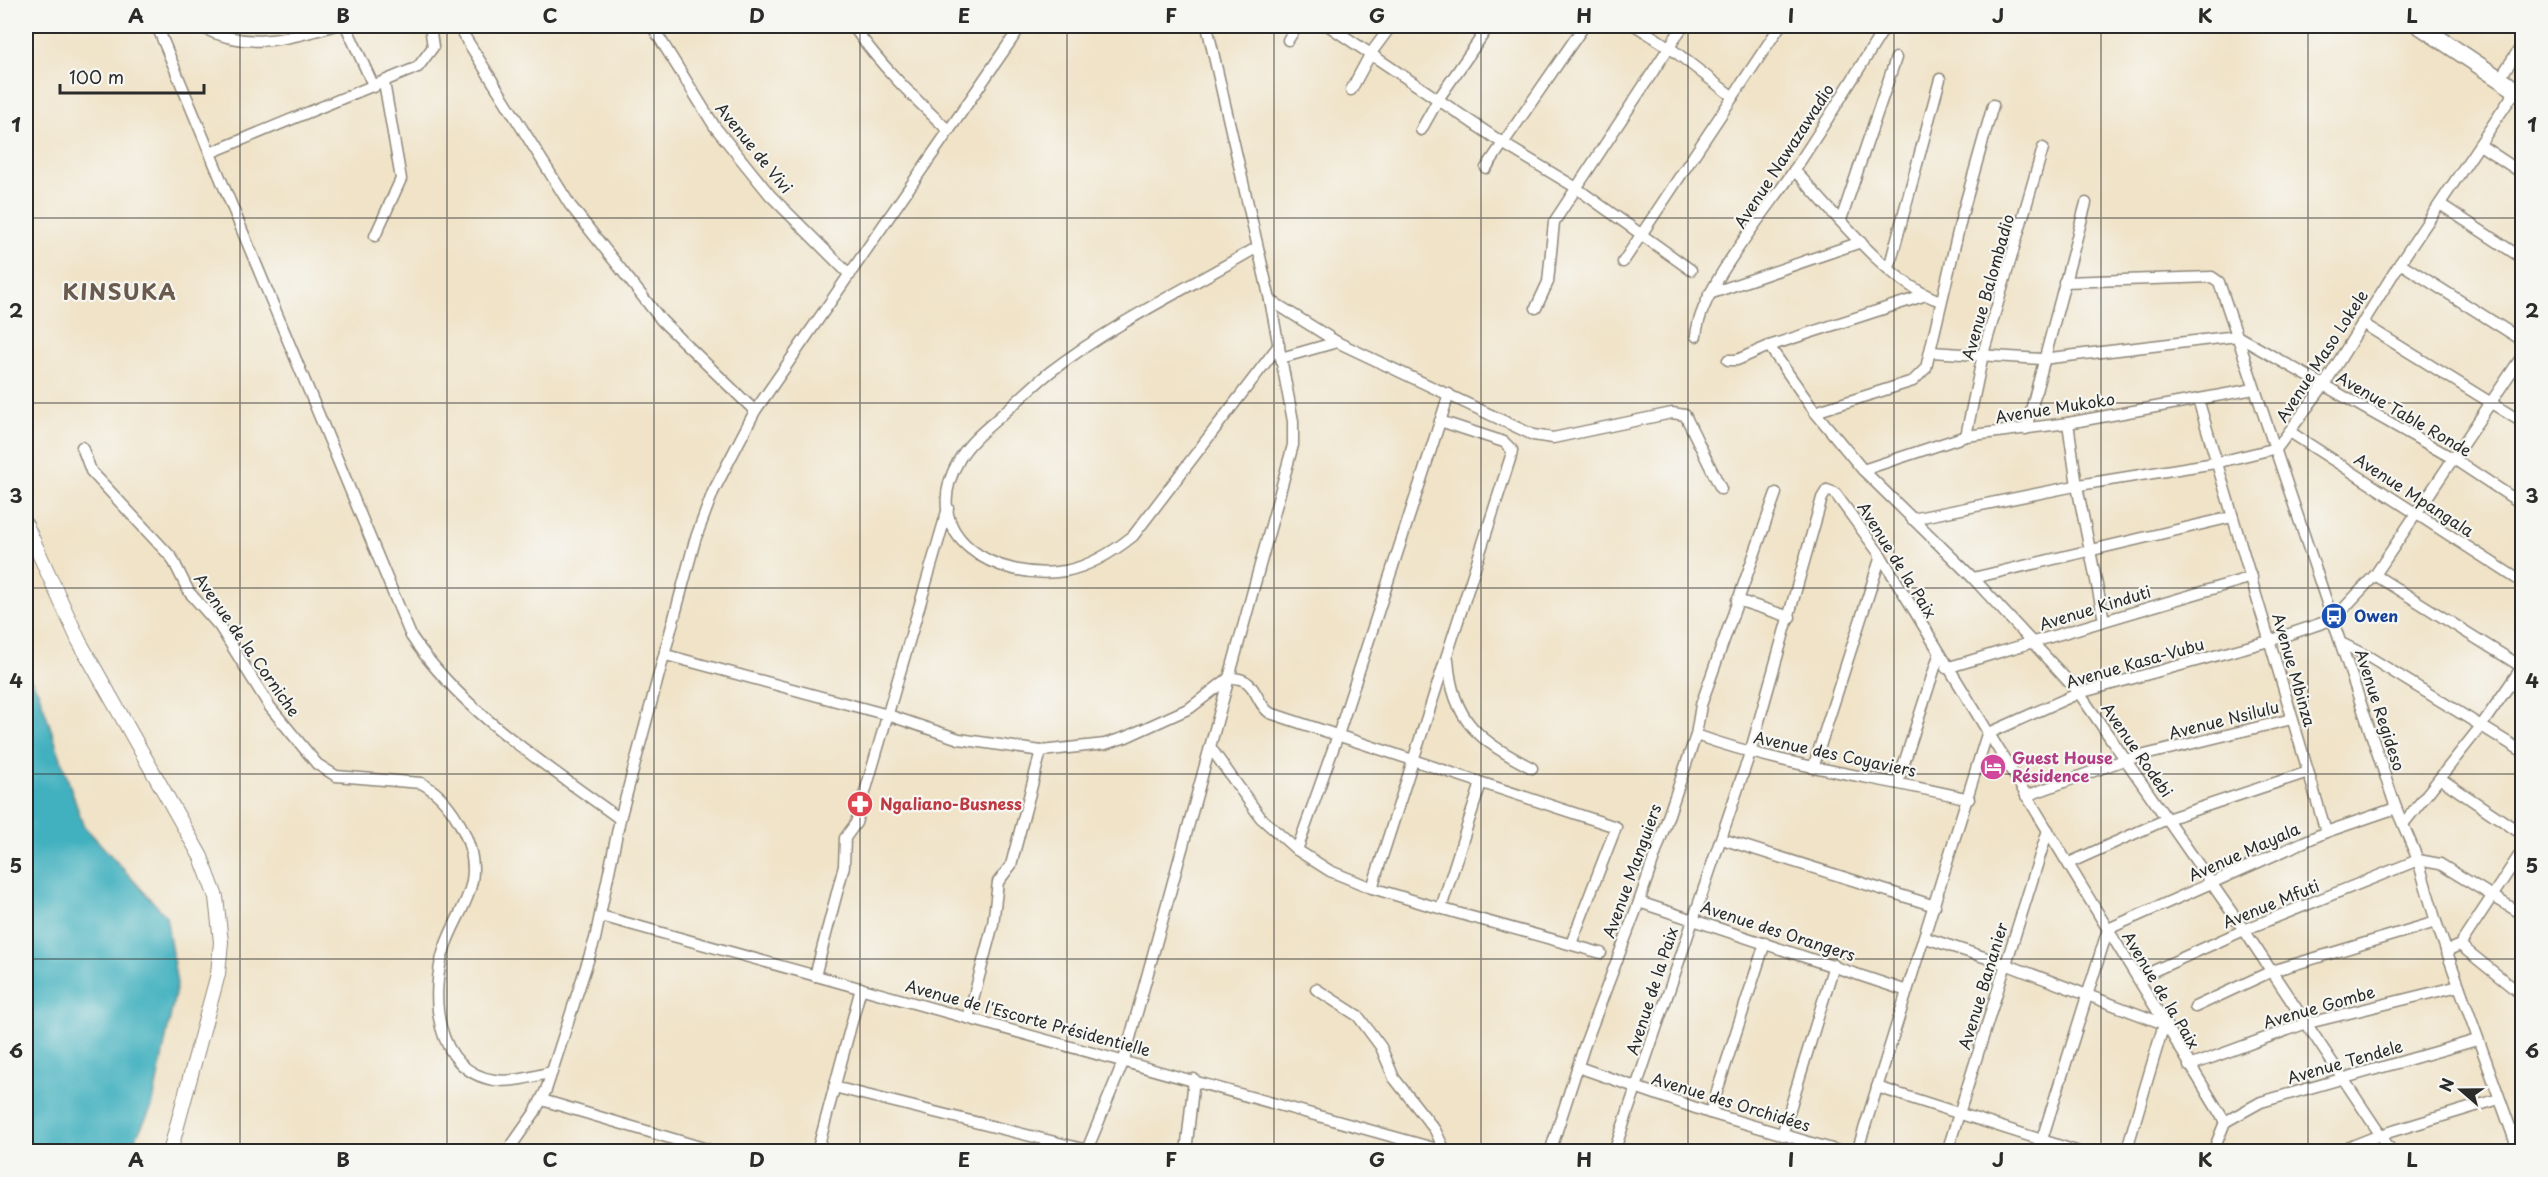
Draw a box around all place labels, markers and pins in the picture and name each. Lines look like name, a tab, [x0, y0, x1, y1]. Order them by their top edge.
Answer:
bus stop icon: Owen	[2319, 601, 2349, 631]
place label: Owen	[2354, 603, 2398, 627]
place label: Guest House Résidence	[2012, 745, 2113, 787]
hotel icon: Guest House Résidence	[1978, 752, 2008, 782]
pharmacy icon: Ngaliano-Busness	[845, 789, 875, 819]
place label: Ngaliano-Busness	[880, 791, 1022, 815]

